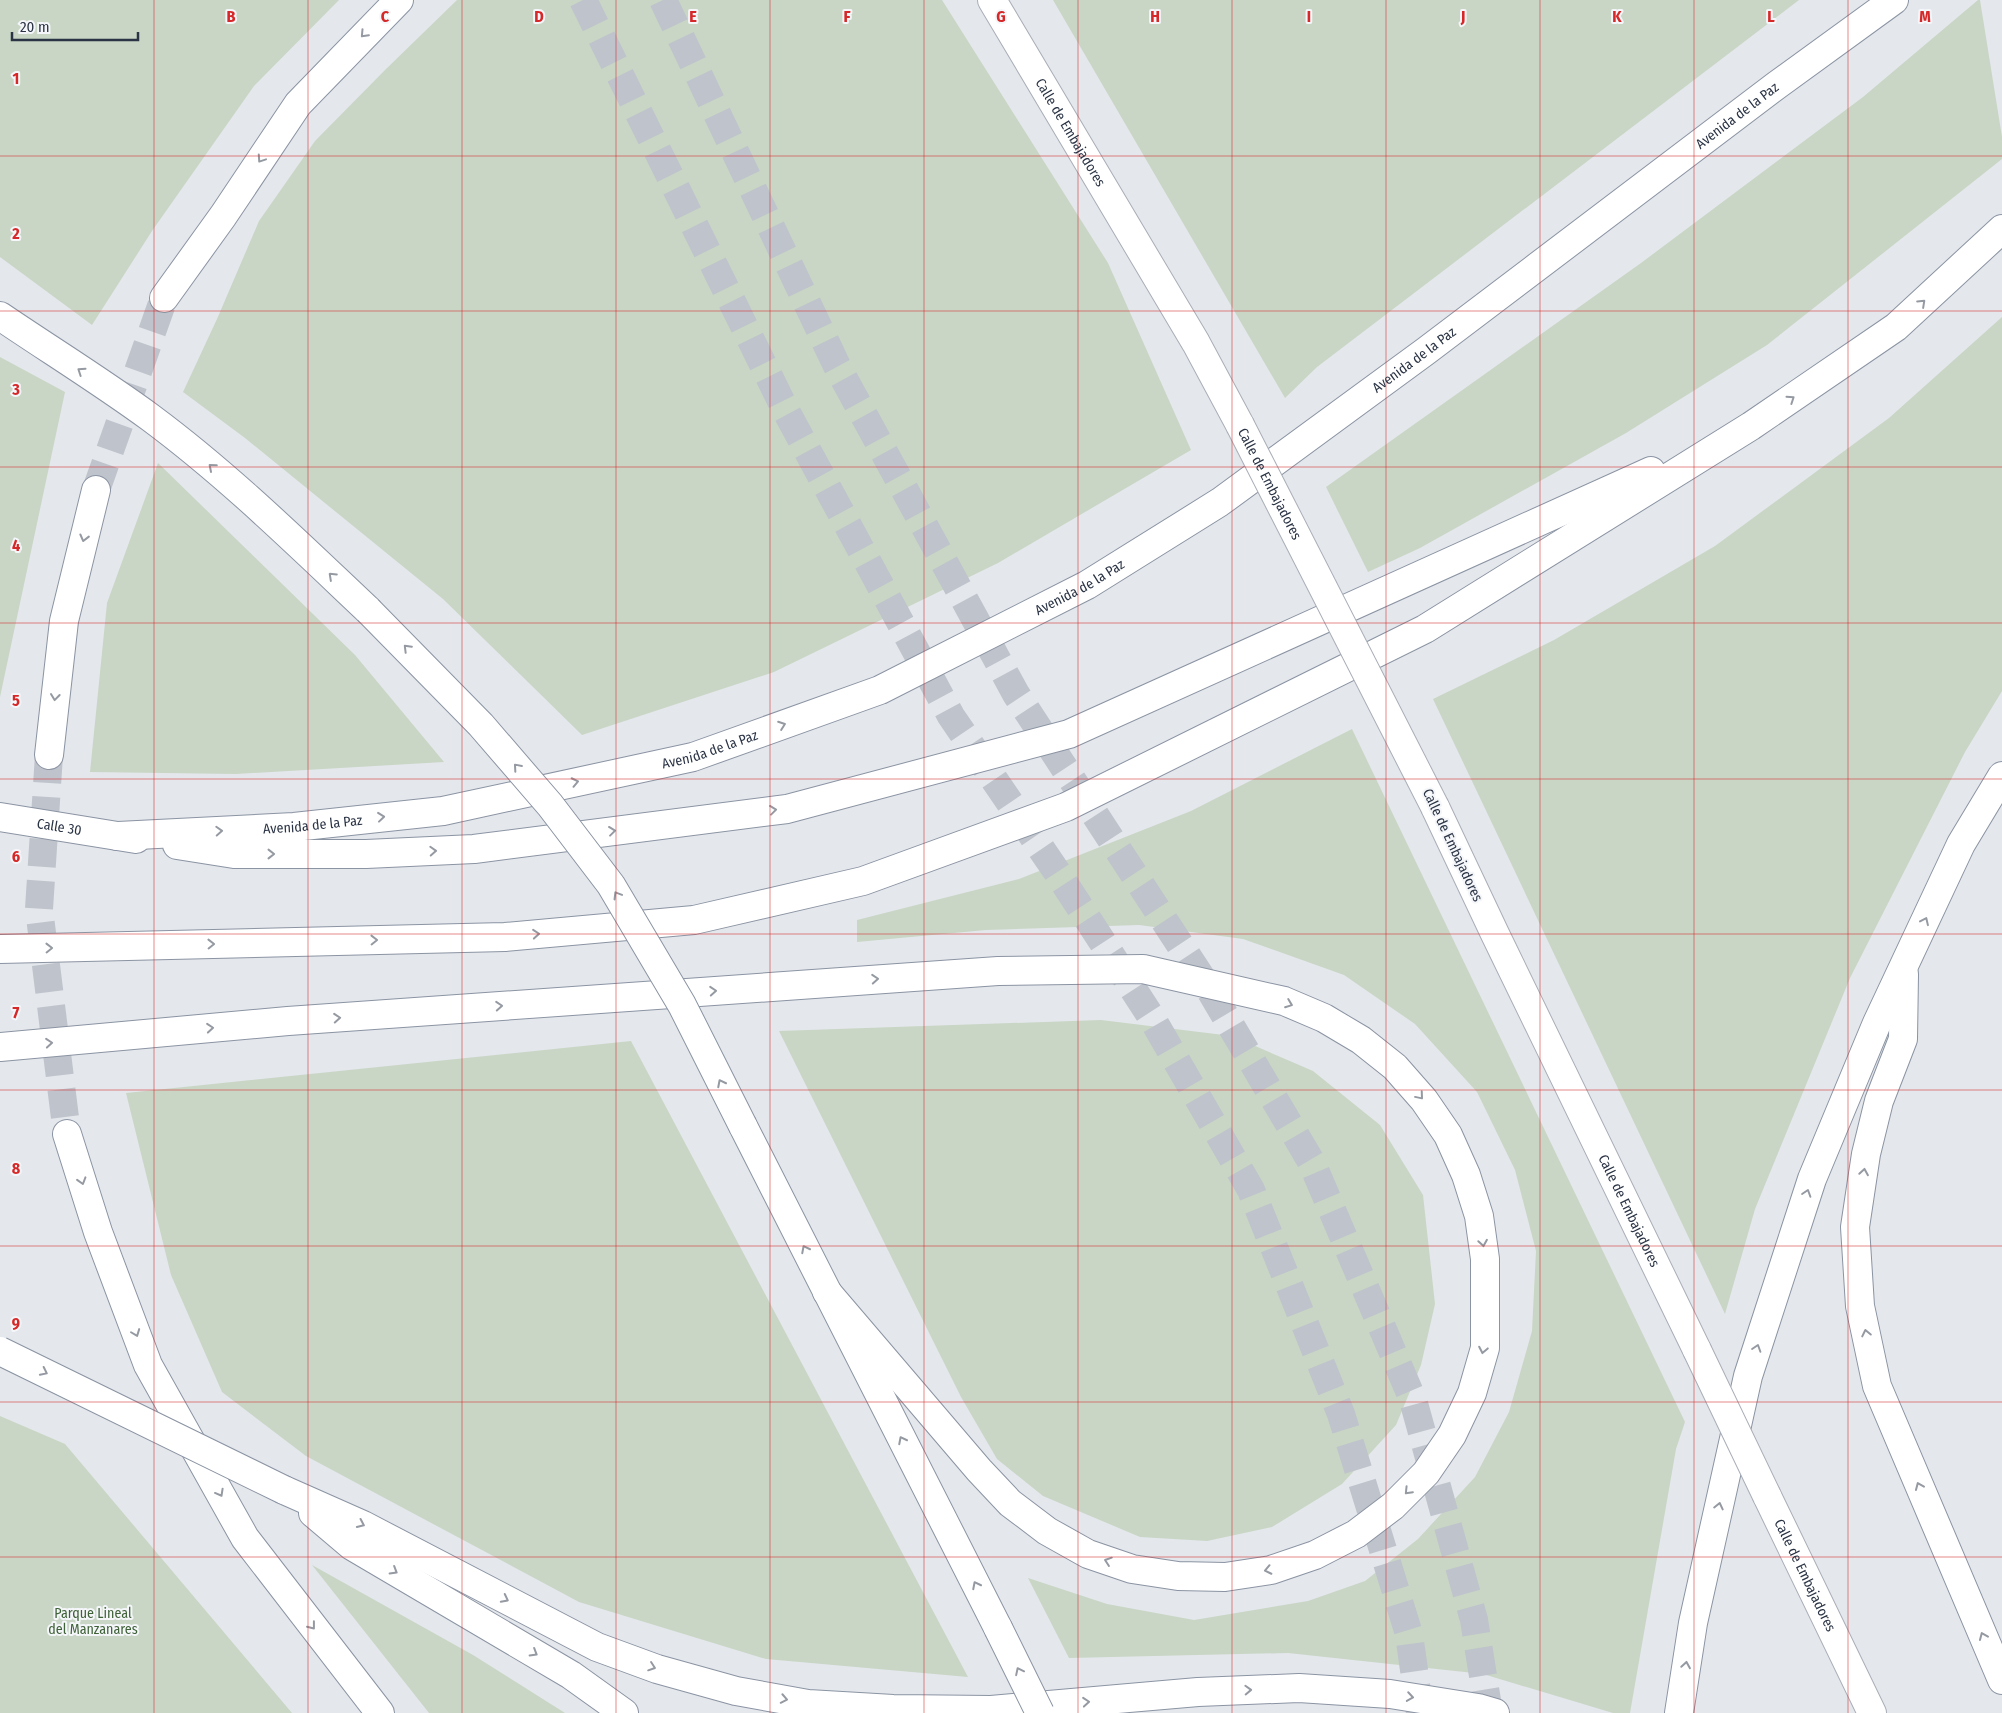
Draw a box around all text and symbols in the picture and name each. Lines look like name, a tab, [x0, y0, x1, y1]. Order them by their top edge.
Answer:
text: B	[227, 7, 236, 26]
text: C	[381, 7, 390, 26]
text: D	[534, 7, 544, 26]
text: E	[689, 7, 697, 26]
text: F	[843, 7, 851, 26]
text: G	[996, 7, 1006, 26]
text: H	[1150, 7, 1160, 26]
text: I	[1307, 7, 1311, 26]
text: J	[1460, 7, 1465, 26]
text: K	[1612, 7, 1622, 26]
text: L	[1767, 7, 1775, 26]
text: M	[1919, 7, 1931, 26]
scale bar	[12, 10, 139, 42]
text: 20 m	[20, 18, 50, 36]
one-way arrow	[361, 29, 370, 38]
text: 1	[13, 69, 19, 88]
street label: Calle de Embajadores	[1032, 75, 1109, 190]
street label: Avenida de la Paz	[1692, 79, 1783, 153]
one-way arrow	[258, 153, 267, 163]
text: 2	[11, 224, 20, 243]
one-way arrow	[1917, 300, 1926, 309]
street label: Avenida de la Paz	[1369, 323, 1460, 396]
one-way arrow	[77, 368, 87, 377]
text: 3	[11, 380, 20, 399]
one-way arrow	[1785, 396, 1795, 405]
street label: Calle de Embajadores	[1234, 425, 1305, 543]
one-way arrow	[209, 464, 218, 473]
one-way arrow	[79, 533, 90, 542]
text: 4	[12, 536, 20, 555]
street label: Avenida de la Paz	[1032, 556, 1128, 619]
one-way arrow	[329, 573, 338, 582]
one-way arrow	[404, 644, 413, 653]
text: 5	[12, 691, 20, 710]
one-way arrow	[50, 694, 61, 702]
one-way arrow	[777, 721, 786, 731]
street label: Avenida de la Paz	[660, 726, 760, 772]
one-way arrow	[514, 763, 523, 772]
one-way arrow	[571, 777, 580, 788]
street label: Calle de Embajadores	[1419, 786, 1486, 904]
one-way arrow	[769, 806, 777, 816]
street label: Avenida de la Paz	[263, 812, 364, 838]
one-way arrow	[378, 812, 386, 823]
street label: Calle 30	[36, 815, 83, 839]
one-way arrow	[216, 825, 224, 836]
one-way arrow	[608, 826, 616, 837]
one-way arrow	[429, 845, 437, 856]
text: 6	[12, 847, 20, 866]
one-way arrow	[267, 849, 275, 859]
one-way arrow	[613, 891, 623, 900]
one-way arrow	[1919, 917, 1929, 926]
one-way arrow	[532, 929, 540, 940]
one-way arrow	[370, 935, 378, 945]
one-way arrow	[208, 939, 215, 949]
one-way arrow	[45, 942, 53, 953]
one-way arrow	[872, 974, 880, 985]
one-way arrow	[710, 986, 718, 997]
one-way arrow	[1284, 998, 1293, 1008]
one-way arrow	[495, 1001, 503, 1012]
text: 7	[13, 1003, 20, 1022]
one-way arrow	[333, 1012, 341, 1023]
one-way arrow	[207, 1023, 215, 1034]
one-way arrow	[45, 1038, 53, 1049]
one-way arrow	[717, 1079, 727, 1088]
one-way arrow	[1414, 1090, 1423, 1099]
street label: Calle de Embajadores	[1594, 1152, 1663, 1270]
text: 8	[12, 1159, 21, 1178]
one-way arrow	[1858, 1168, 1868, 1177]
one-way arrow	[76, 1176, 86, 1184]
one-way arrow	[1801, 1190, 1811, 1198]
one-way arrow	[1477, 1240, 1488, 1248]
one-way arrow	[801, 1245, 811, 1254]
text: 9	[12, 1314, 20, 1333]
one-way arrow	[131, 1329, 141, 1337]
one-way arrow	[1861, 1329, 1871, 1338]
one-way arrow	[1751, 1344, 1761, 1353]
one-way arrow	[1479, 1346, 1489, 1354]
one-way arrow	[39, 1366, 48, 1377]
one-way arrow	[898, 1436, 908, 1445]
one-way arrow	[1915, 1482, 1926, 1491]
one-way arrow	[1405, 1485, 1414, 1494]
one-way arrow	[213, 1487, 223, 1496]
one-way arrow	[1713, 1501, 1724, 1510]
street label: Calle de Embajadores	[1770, 1516, 1839, 1635]
one-way arrow	[356, 1518, 365, 1529]
one-way arrow	[1105, 1557, 1113, 1567]
one-way arrow	[388, 1564, 397, 1574]
one-way arrow	[1264, 1564, 1273, 1575]
one-way arrow	[972, 1581, 982, 1590]
one-way arrow	[500, 1593, 509, 1603]
park label: Parque Lineal del Manzanares	[48, 1605, 138, 1638]
one-way arrow	[307, 1620, 315, 1629]
one-way arrow	[1978, 1632, 1989, 1641]
one-way arrow	[528, 1647, 537, 1657]
one-way arrow	[1680, 1660, 1691, 1668]
one-way arrow	[648, 1661, 656, 1671]
one-way arrow	[1015, 1667, 1025, 1676]
one-way arrow	[1244, 1685, 1252, 1695]
one-way arrow	[1405, 1692, 1414, 1702]
one-way arrow	[780, 1694, 789, 1704]
one-way arrow	[1082, 1697, 1090, 1708]

